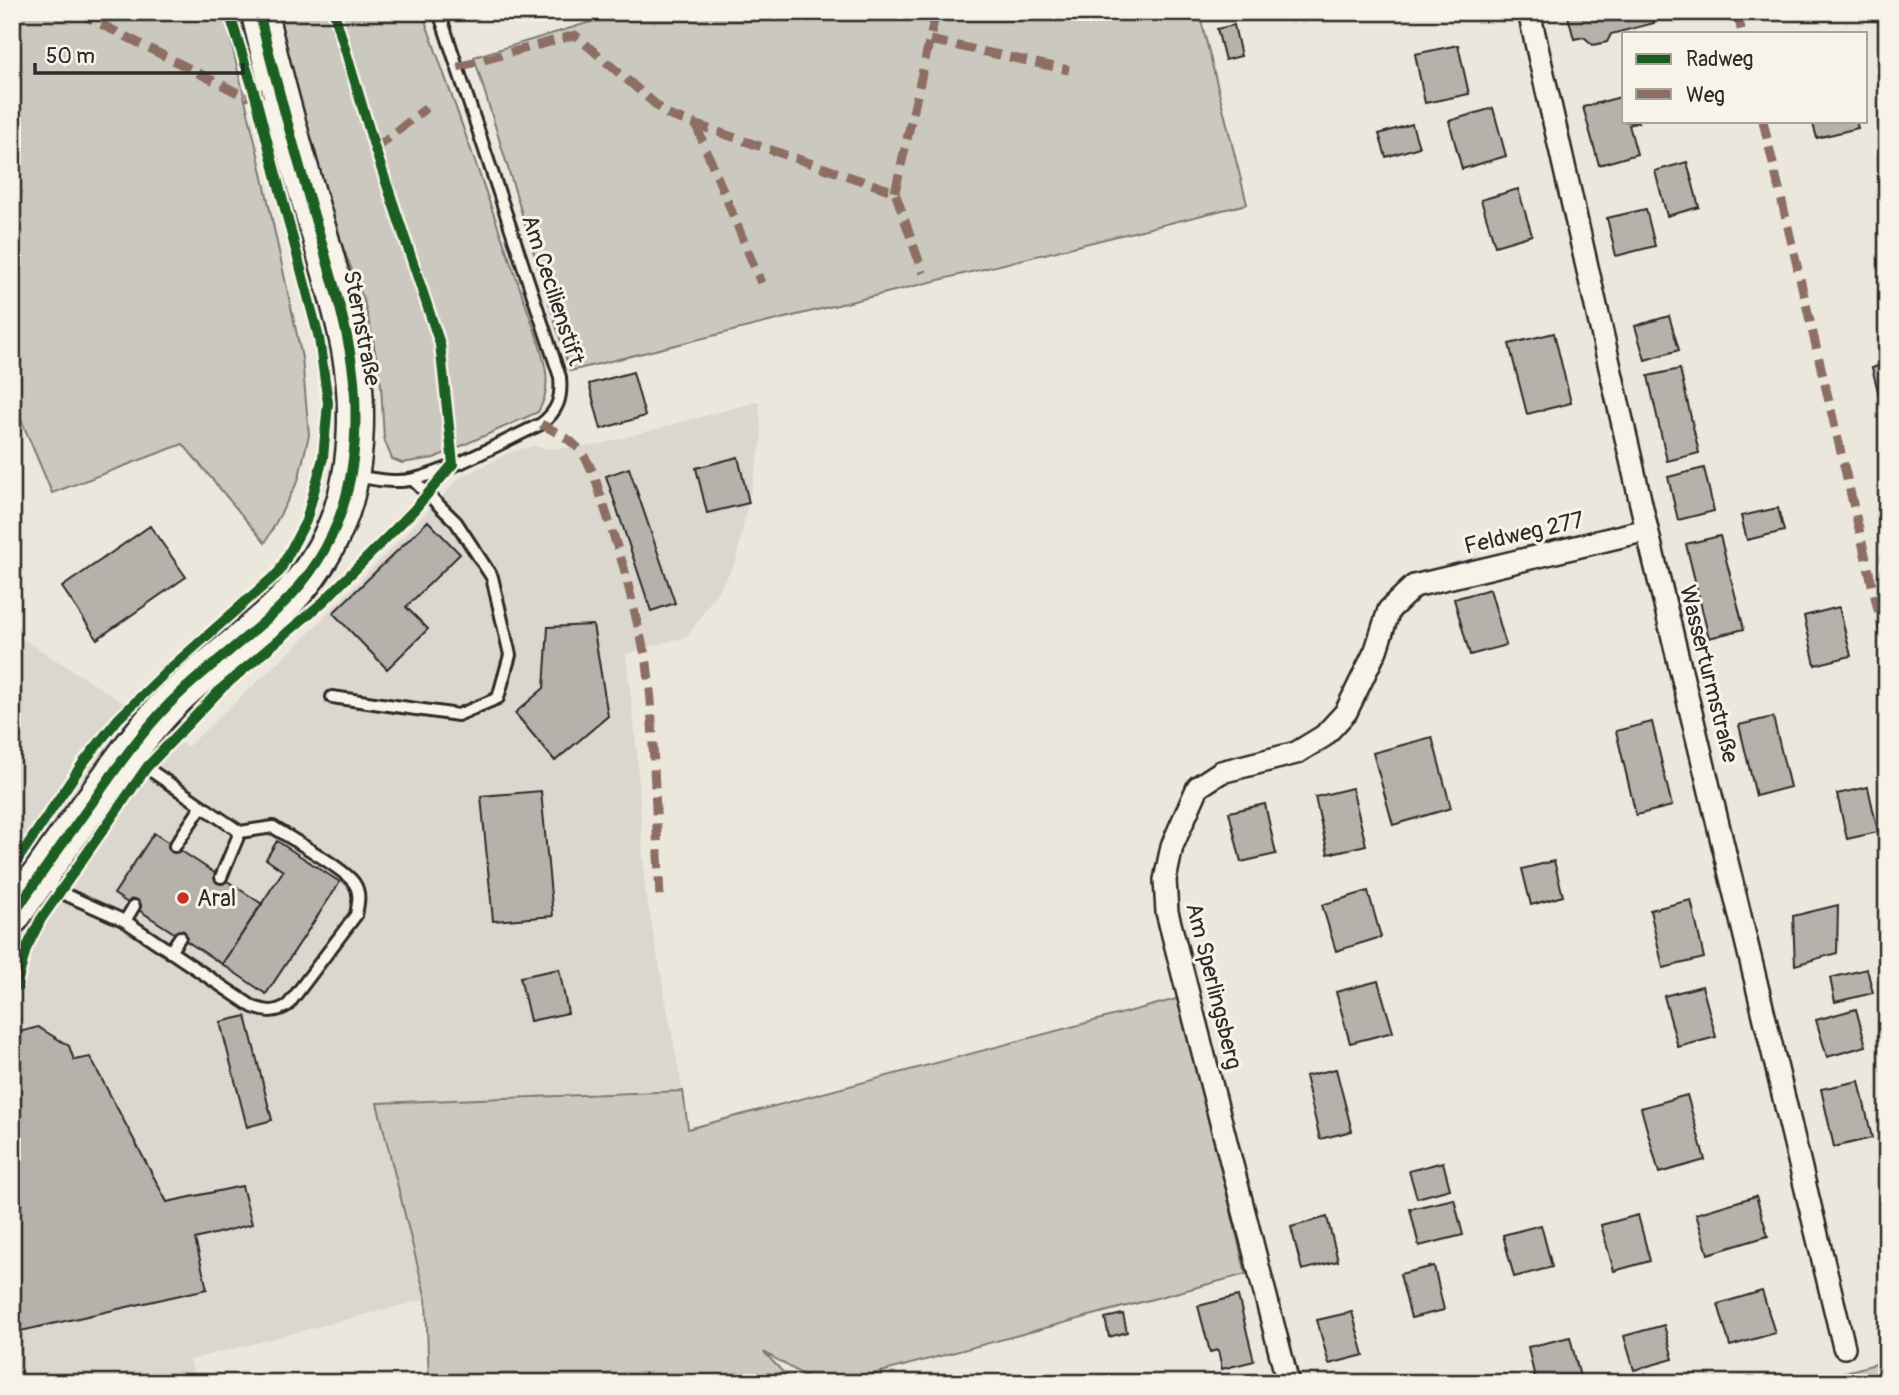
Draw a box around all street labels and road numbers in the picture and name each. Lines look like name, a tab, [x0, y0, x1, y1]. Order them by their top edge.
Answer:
street label: Am Cecilienstift	[515, 211, 591, 370]
street label: Sternstraße	[337, 268, 388, 389]
street label: Feldweg 277	[1461, 505, 1587, 561]
street label: Wasserturmstraße	[1673, 582, 1745, 766]
street label: Am Sperlingsberg	[1179, 900, 1249, 1072]

